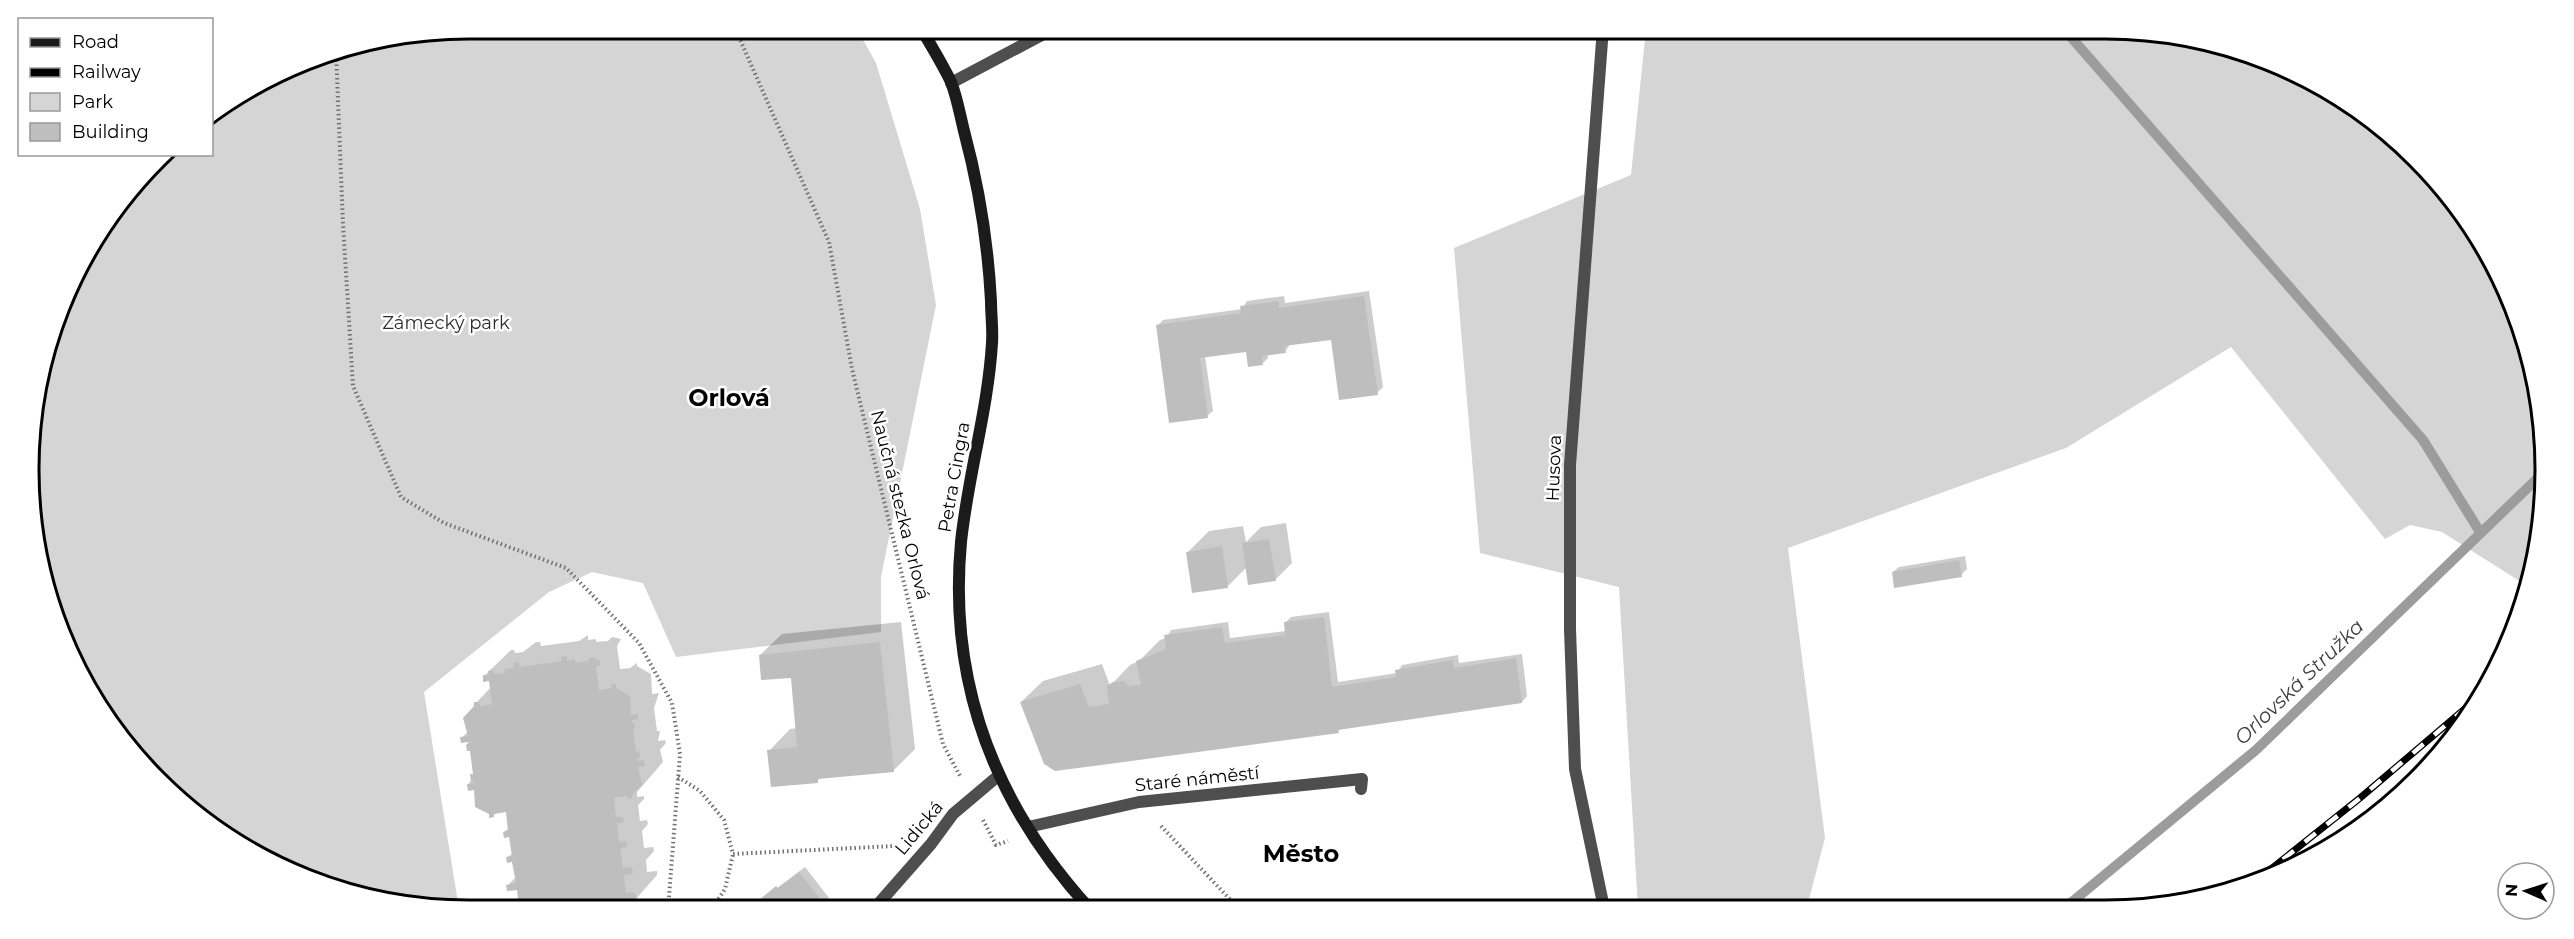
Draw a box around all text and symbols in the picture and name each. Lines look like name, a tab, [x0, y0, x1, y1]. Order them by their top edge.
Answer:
legend	[18, 18, 213, 156]
text: Road	[72, 31, 119, 53]
text: Railway	[72, 61, 141, 83]
text: Park	[72, 91, 113, 113]
text: Building	[72, 121, 149, 143]
park label: Zámecký park	[382, 312, 510, 334]
district label: Orlová	[688, 383, 770, 412]
street label: Naučná stezka Orlová	[866, 408, 934, 602]
street label: Petra Cingra	[933, 420, 975, 534]
street label: Husova	[1542, 434, 1566, 502]
water label: Orlovská Stružka	[2229, 614, 2369, 750]
street label: Staré náměstí	[1134, 761, 1261, 796]
street label: Lidická	[890, 797, 948, 859]
district label: Město	[1263, 839, 1339, 868]
north arrow	[2496, 861, 2556, 921]
text: N	[2502, 883, 2521, 897]

